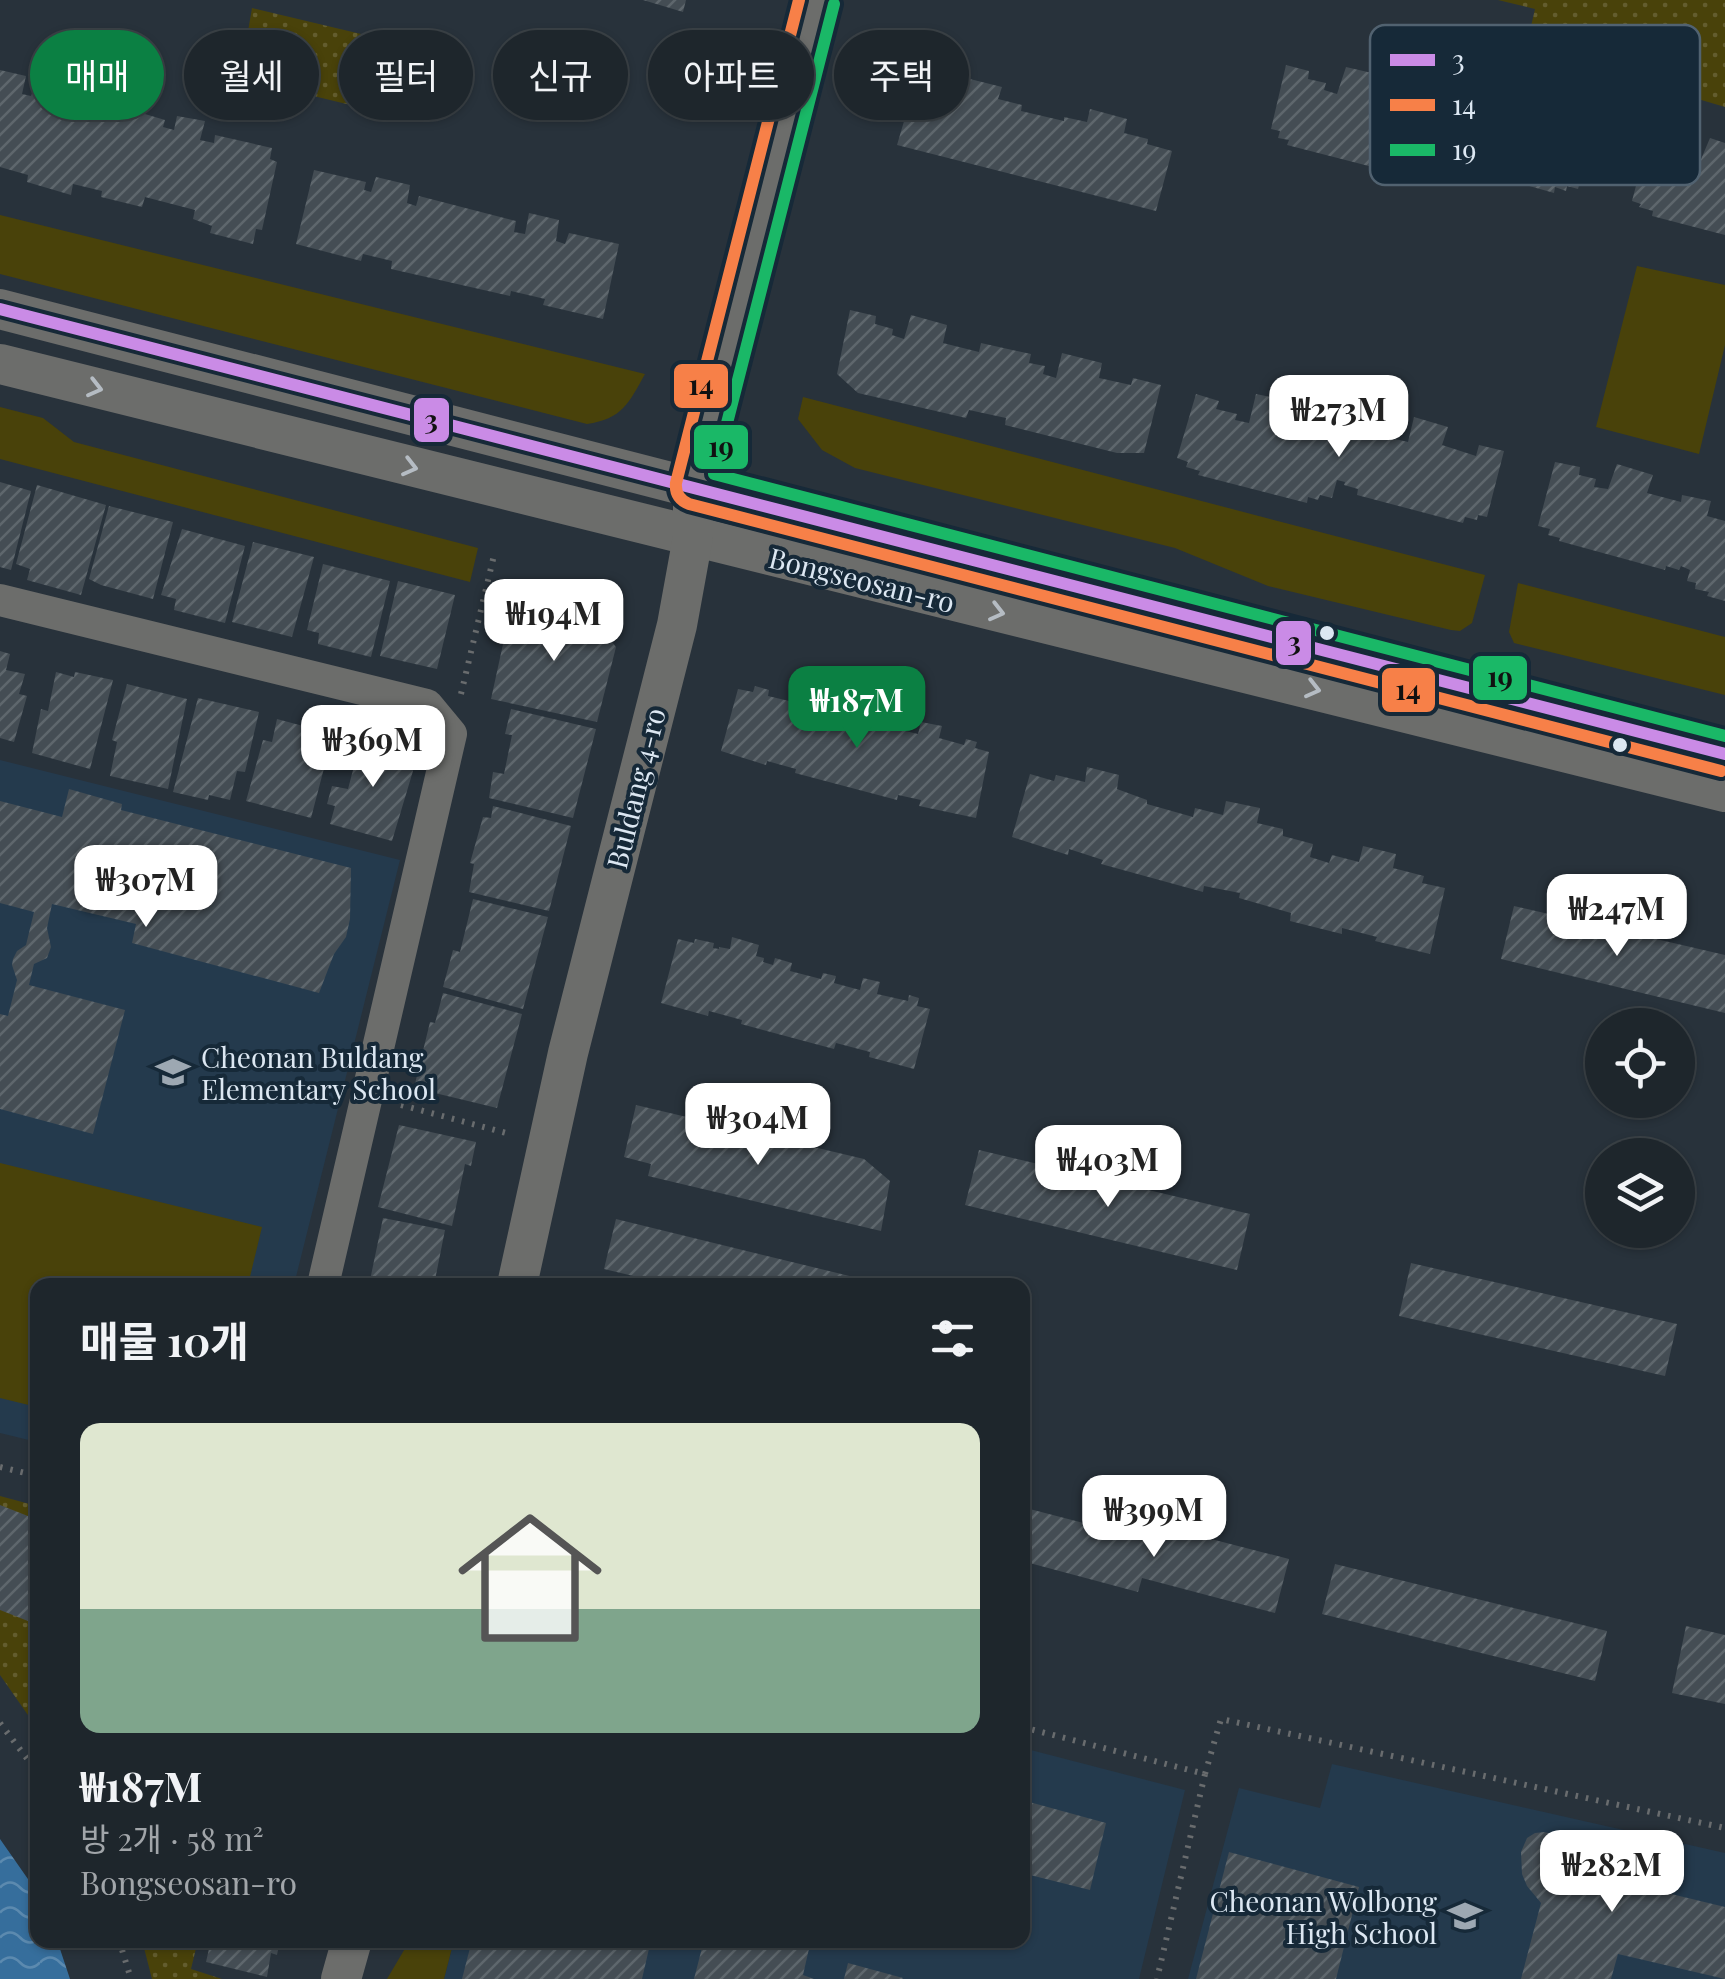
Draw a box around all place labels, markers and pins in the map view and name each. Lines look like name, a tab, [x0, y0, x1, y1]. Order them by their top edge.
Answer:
pin: ₩273M	[1269, 375, 1409, 460]
pin: ₩194M	[484, 579, 624, 664]
unlabelled marker	[1317, 623, 1337, 643]
pin: ₩187M	[787, 666, 927, 751]
pin: ₩369M	[303, 705, 443, 790]
unlabelled marker	[1610, 735, 1630, 755]
pin: ₩307M	[76, 845, 216, 930]
pin: ₩247M	[1547, 874, 1687, 959]
place label: Cheonan Buldang Elementary School	[201, 1038, 436, 1107]
school or university icon: Cheonan Buldang Elementary School	[154, 1053, 192, 1091]
pin: ₩304M	[688, 1083, 828, 1168]
pin: ₩403M	[1038, 1125, 1178, 1210]
pin: ₩399M	[1084, 1475, 1224, 1560]
pin: ₩282M	[1542, 1830, 1682, 1915]
place label: Cheonan Wolbong High School	[1210, 1882, 1437, 1951]
school or university icon: Cheonan Wolbong High School	[1446, 1897, 1484, 1935]

